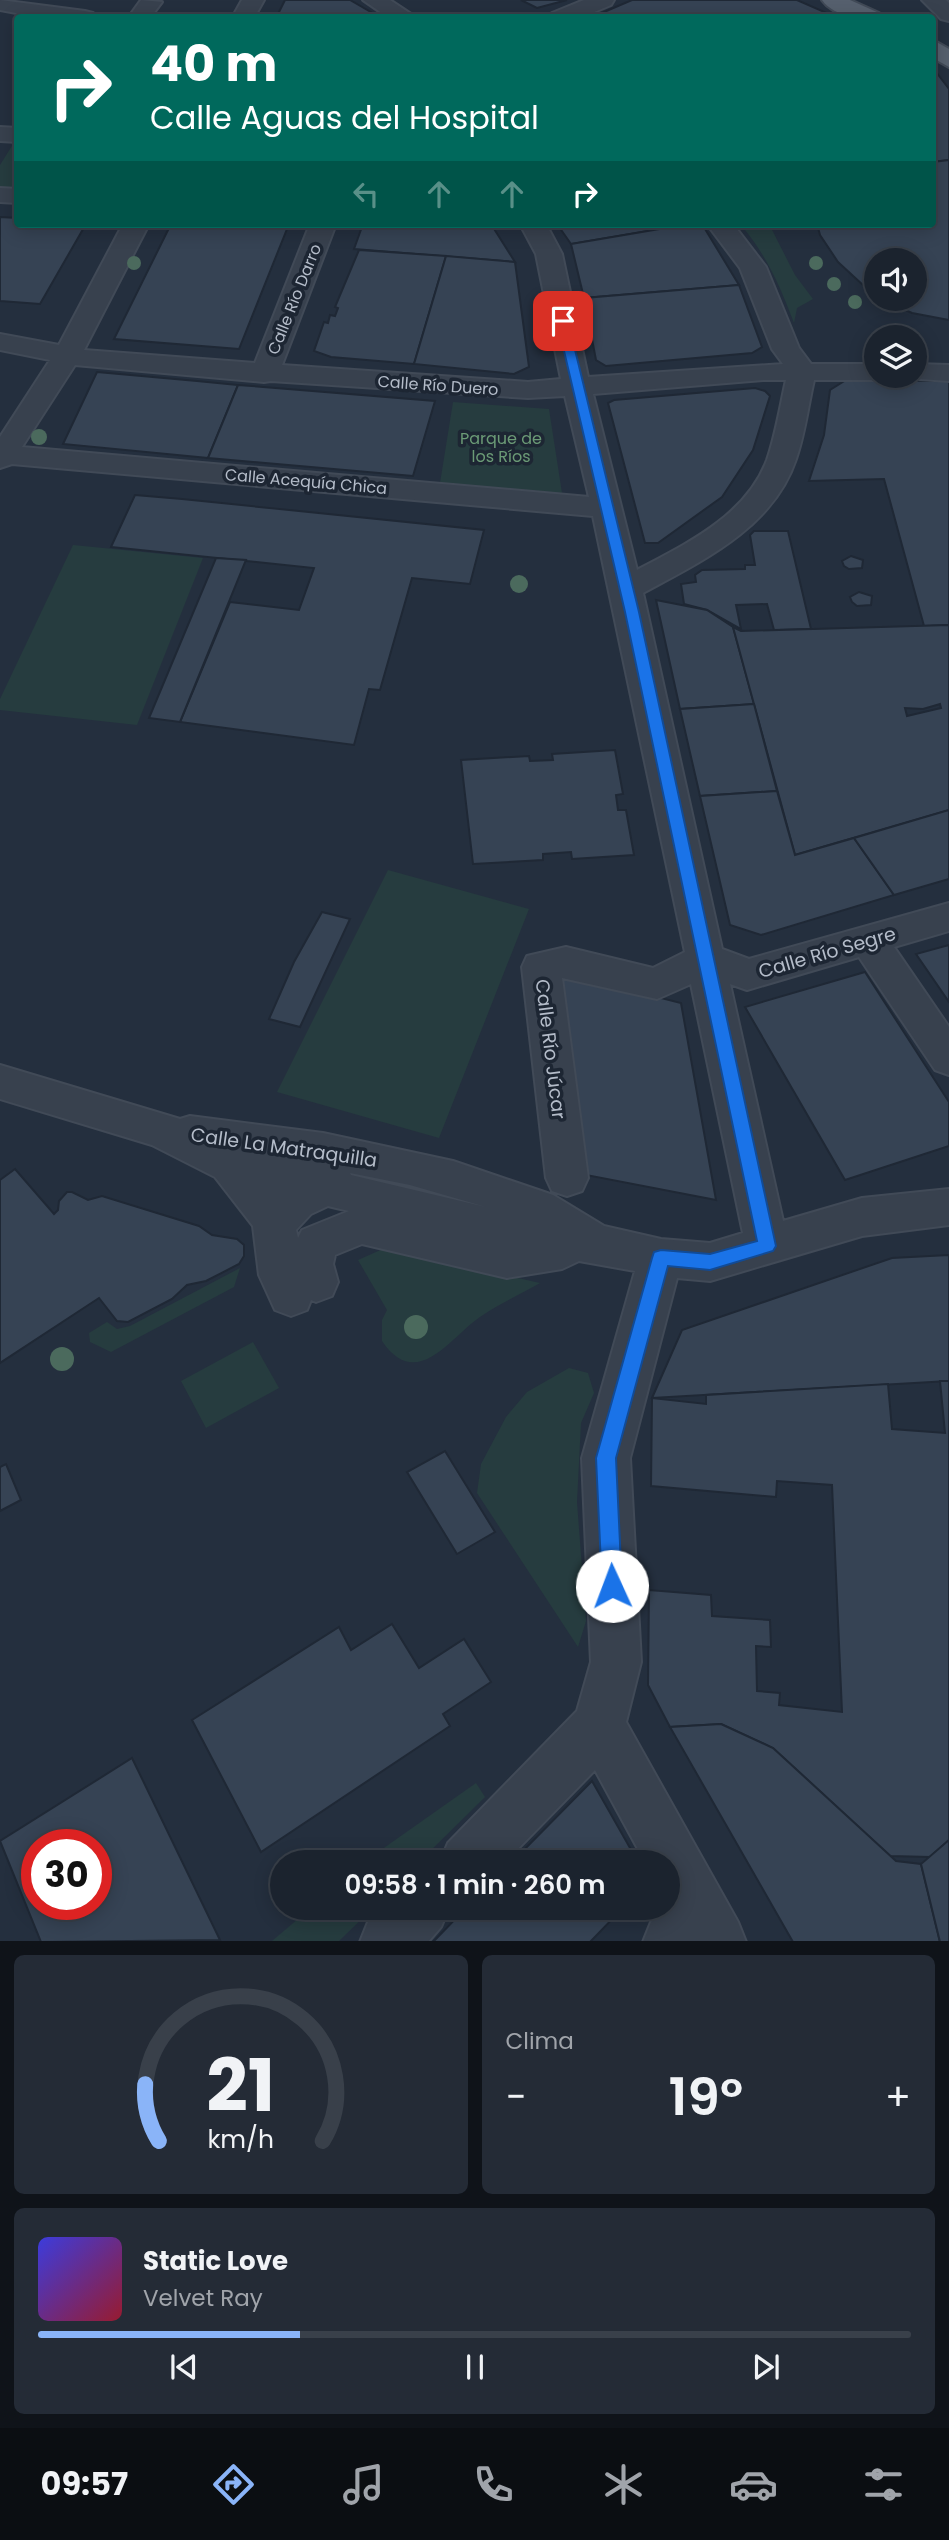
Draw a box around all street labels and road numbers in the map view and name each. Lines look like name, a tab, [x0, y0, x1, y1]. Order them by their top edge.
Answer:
street label: Calle Río Darro	[262, 240, 327, 358]
street label: Calle Río Duero	[377, 370, 499, 401]
street label: Calle Acequía Chica	[224, 463, 388, 500]
street label: Calle Río Segre	[755, 920, 899, 985]
street label: Calle Río Júcar	[529, 978, 572, 1121]
street label: Calle La Matraquilla	[189, 1121, 379, 1174]

